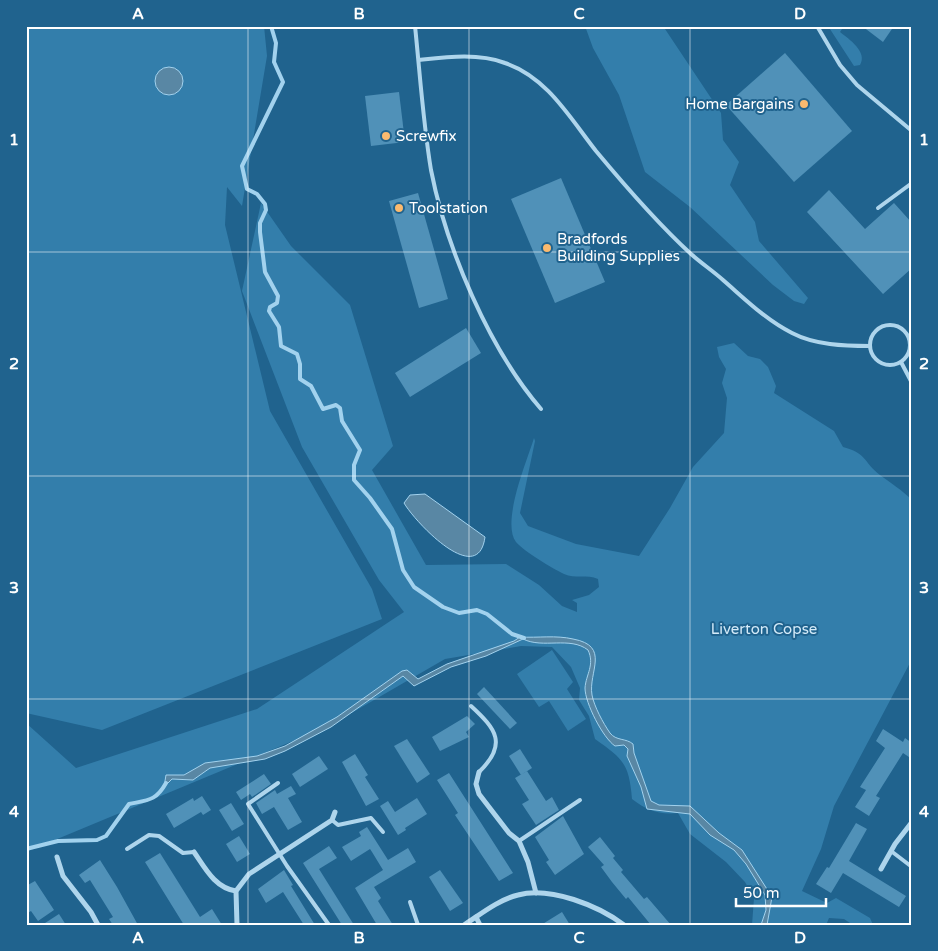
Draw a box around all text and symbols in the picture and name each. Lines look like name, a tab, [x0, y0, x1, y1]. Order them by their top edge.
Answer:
text: A	[132, 4, 144, 24]
text: B	[353, 4, 365, 24]
text: C	[573, 4, 585, 24]
text: D	[794, 4, 806, 24]
place label: Home Bargains	[685, 95, 794, 113]
marker: Home Bargains	[798, 98, 810, 110]
place label: Screwfix	[396, 127, 457, 145]
text: 1	[9, 130, 19, 150]
marker: Screwfix	[380, 130, 392, 142]
text: 1	[919, 130, 929, 150]
place label: Toolstation	[409, 199, 488, 217]
marker: Toolstation	[393, 202, 405, 214]
place label: Bradfords Building Supplies	[557, 230, 680, 265]
marker: Bradfords Building Supplies	[541, 242, 553, 254]
text: 2	[9, 354, 19, 374]
text: 2	[919, 354, 929, 374]
text: 3	[9, 578, 19, 598]
text: 3	[919, 578, 929, 598]
park label: Liverton Copse	[711, 620, 817, 638]
text: 4	[9, 802, 19, 822]
text: 4	[919, 802, 929, 822]
scale bar	[736, 876, 826, 908]
text: 50 m	[743, 884, 780, 902]
text: A	[132, 928, 144, 948]
text: B	[353, 928, 365, 948]
text: C	[573, 928, 585, 948]
text: D	[794, 928, 806, 948]

